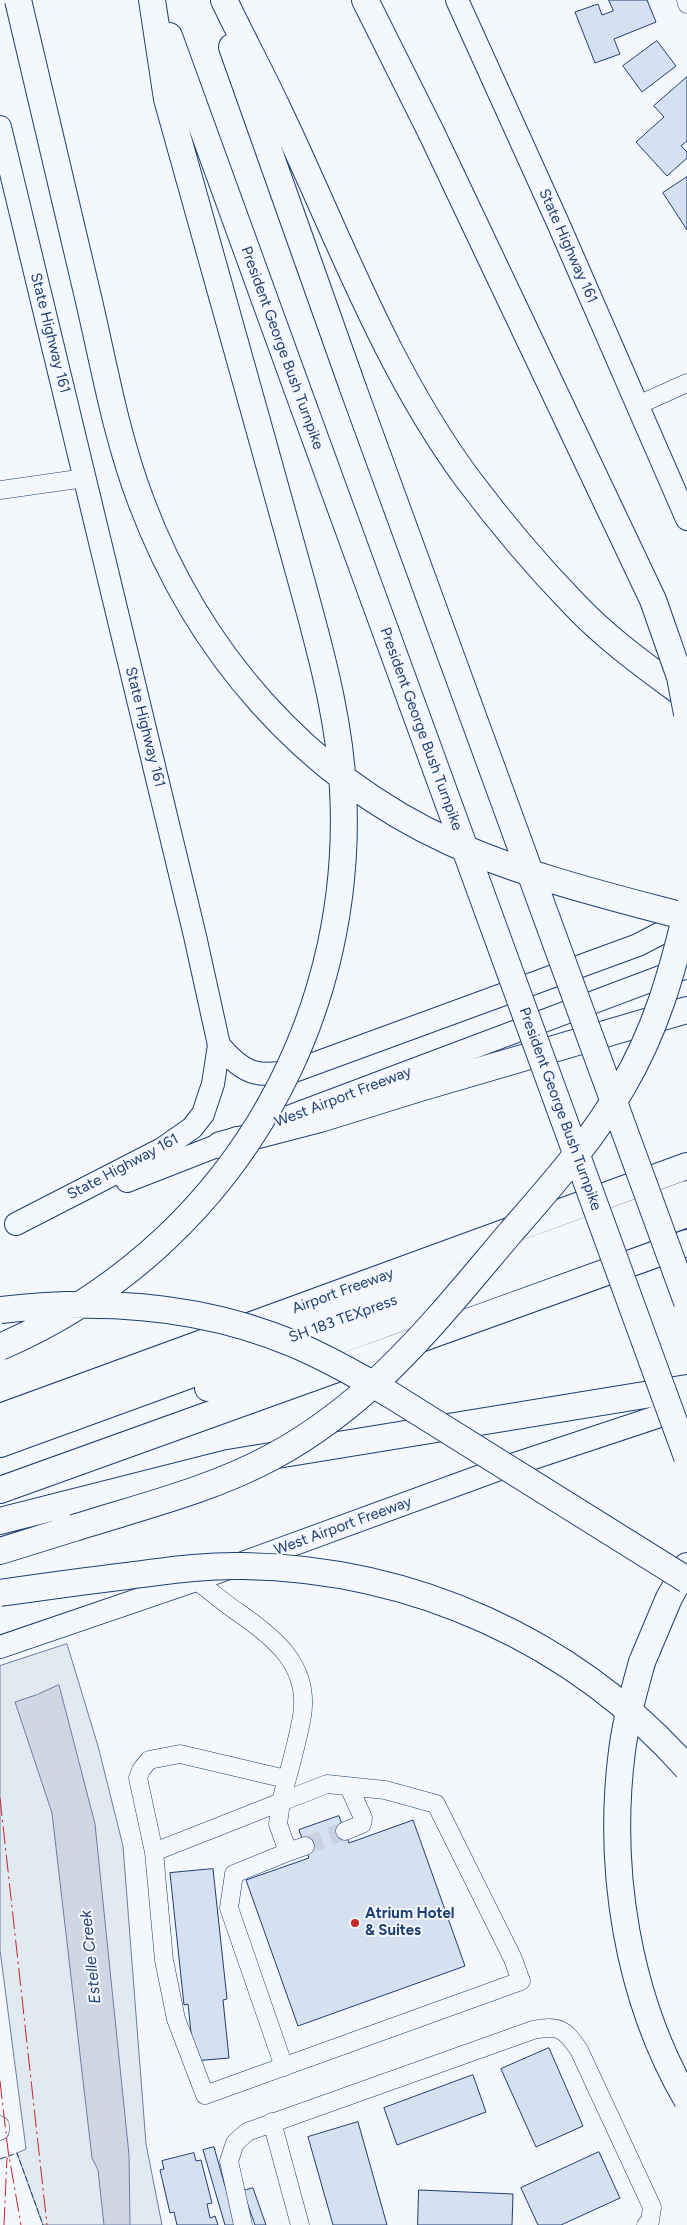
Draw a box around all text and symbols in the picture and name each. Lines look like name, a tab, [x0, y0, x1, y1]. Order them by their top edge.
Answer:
street label: State Highway 161	[535, 186, 601, 306]
street label: President George Bush Turnpike	[237, 244, 327, 452]
street label: State Highway 161	[26, 271, 74, 395]
street label: President George Bush Turnpike	[376, 625, 466, 833]
street label: State Highway 161	[121, 665, 169, 789]
street label: President George Bush Turnpike	[515, 1005, 605, 1213]
street label: West Airport Freeway	[272, 1063, 414, 1131]
street label: State Highway 161	[64, 1130, 182, 1204]
street label: Airport Freeway	[290, 1264, 396, 1318]
street label: SH 183 TEXpress	[286, 1291, 400, 1347]
street label: West Airport Freeway	[272, 1493, 414, 1559]
place label: Atrium Hotel & Suites	[365, 1905, 454, 1940]
water label: Estelle Creek	[77, 1909, 105, 2005]
marker: Atrium Hotel & Suites	[349, 1917, 361, 1929]

